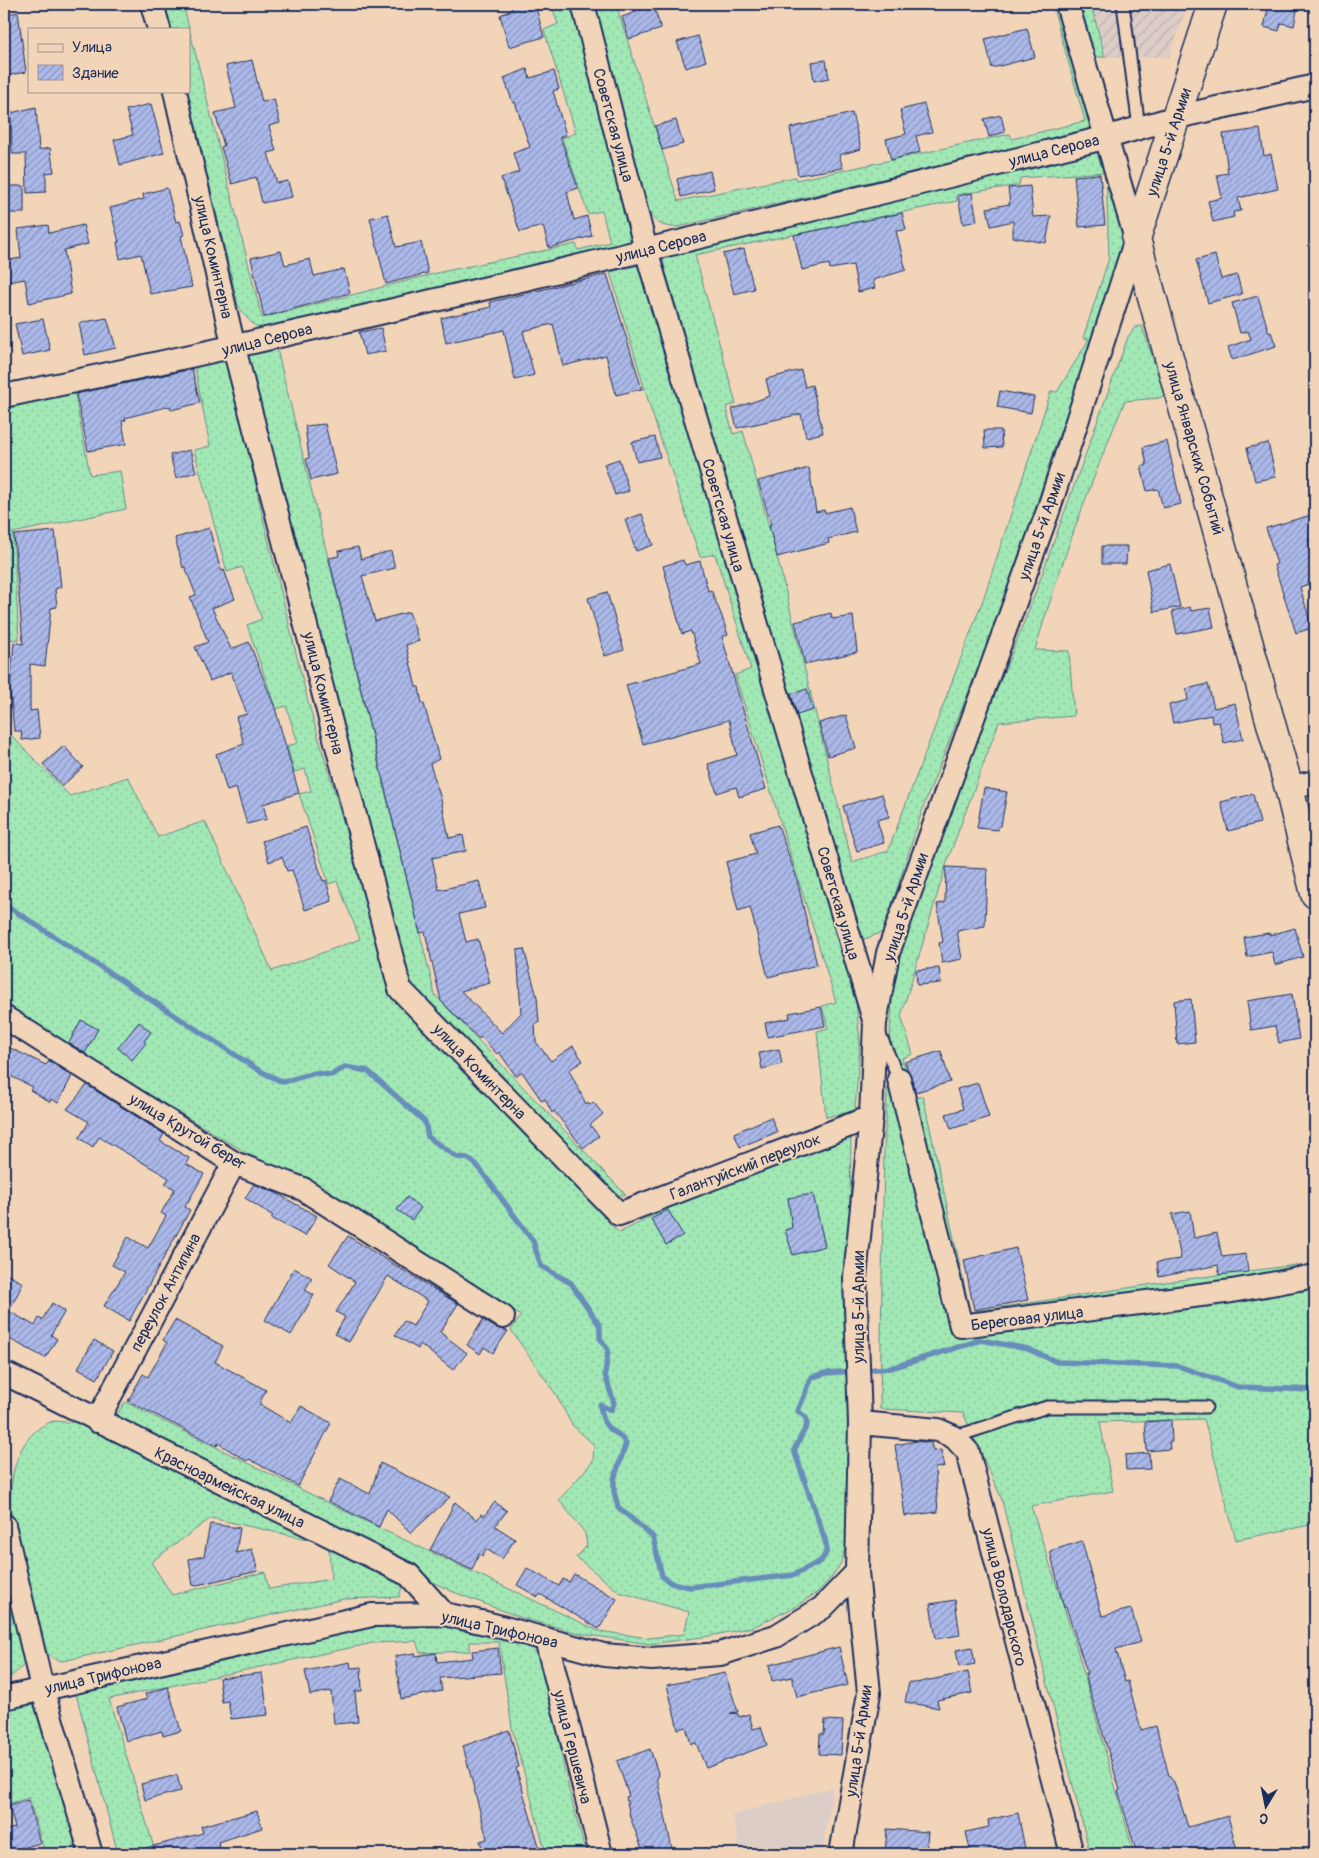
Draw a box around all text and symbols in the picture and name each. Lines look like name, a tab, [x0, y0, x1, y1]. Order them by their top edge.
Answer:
legend	[28, 28, 190, 92]
text: Улица	[72, 38, 112, 57]
text: Здание	[72, 64, 119, 83]
street label: Советская улица	[588, 66, 638, 184]
street label: улица 5-й Армии	[1142, 86, 1196, 200]
street label: улица Серова	[1006, 130, 1102, 172]
street label: улица Коминтерна	[189, 193, 237, 321]
street label: улица Серова	[613, 226, 709, 268]
street label: улица Серова	[219, 319, 315, 361]
street label: улица Январских Событий	[1159, 358, 1228, 537]
street label: Советская улица	[697, 456, 749, 574]
street label: улица 5-й Армии	[1014, 470, 1070, 584]
street label: улица Коминтерна	[298, 629, 348, 757]
street label: Советская улица	[812, 844, 864, 962]
street label: улица 5-й Армии	[879, 851, 933, 965]
street label: улица Коминтерна	[428, 1019, 530, 1124]
street label: улица Крутой берег	[125, 1089, 250, 1175]
street label: Галантуйский переулок	[667, 1129, 823, 1205]
street label: переулок Антипина	[126, 1230, 206, 1355]
street label: улица 5-й Армии	[849, 1251, 869, 1364]
street label: Береговая улица	[970, 1302, 1084, 1336]
street label: Красноармейская улица	[151, 1443, 308, 1533]
street label: улица Володарского	[977, 1525, 1031, 1669]
street label: улица Трифонова	[439, 1607, 560, 1653]
street label: улица Трифонова	[42, 1653, 163, 1699]
street label: улица 5-й Армии	[841, 1684, 877, 1799]
street label: улица Гершевича	[548, 1687, 596, 1806]
north arrow	[1242, 1780, 1292, 1830]
text: С	[1258, 1809, 1270, 1827]

